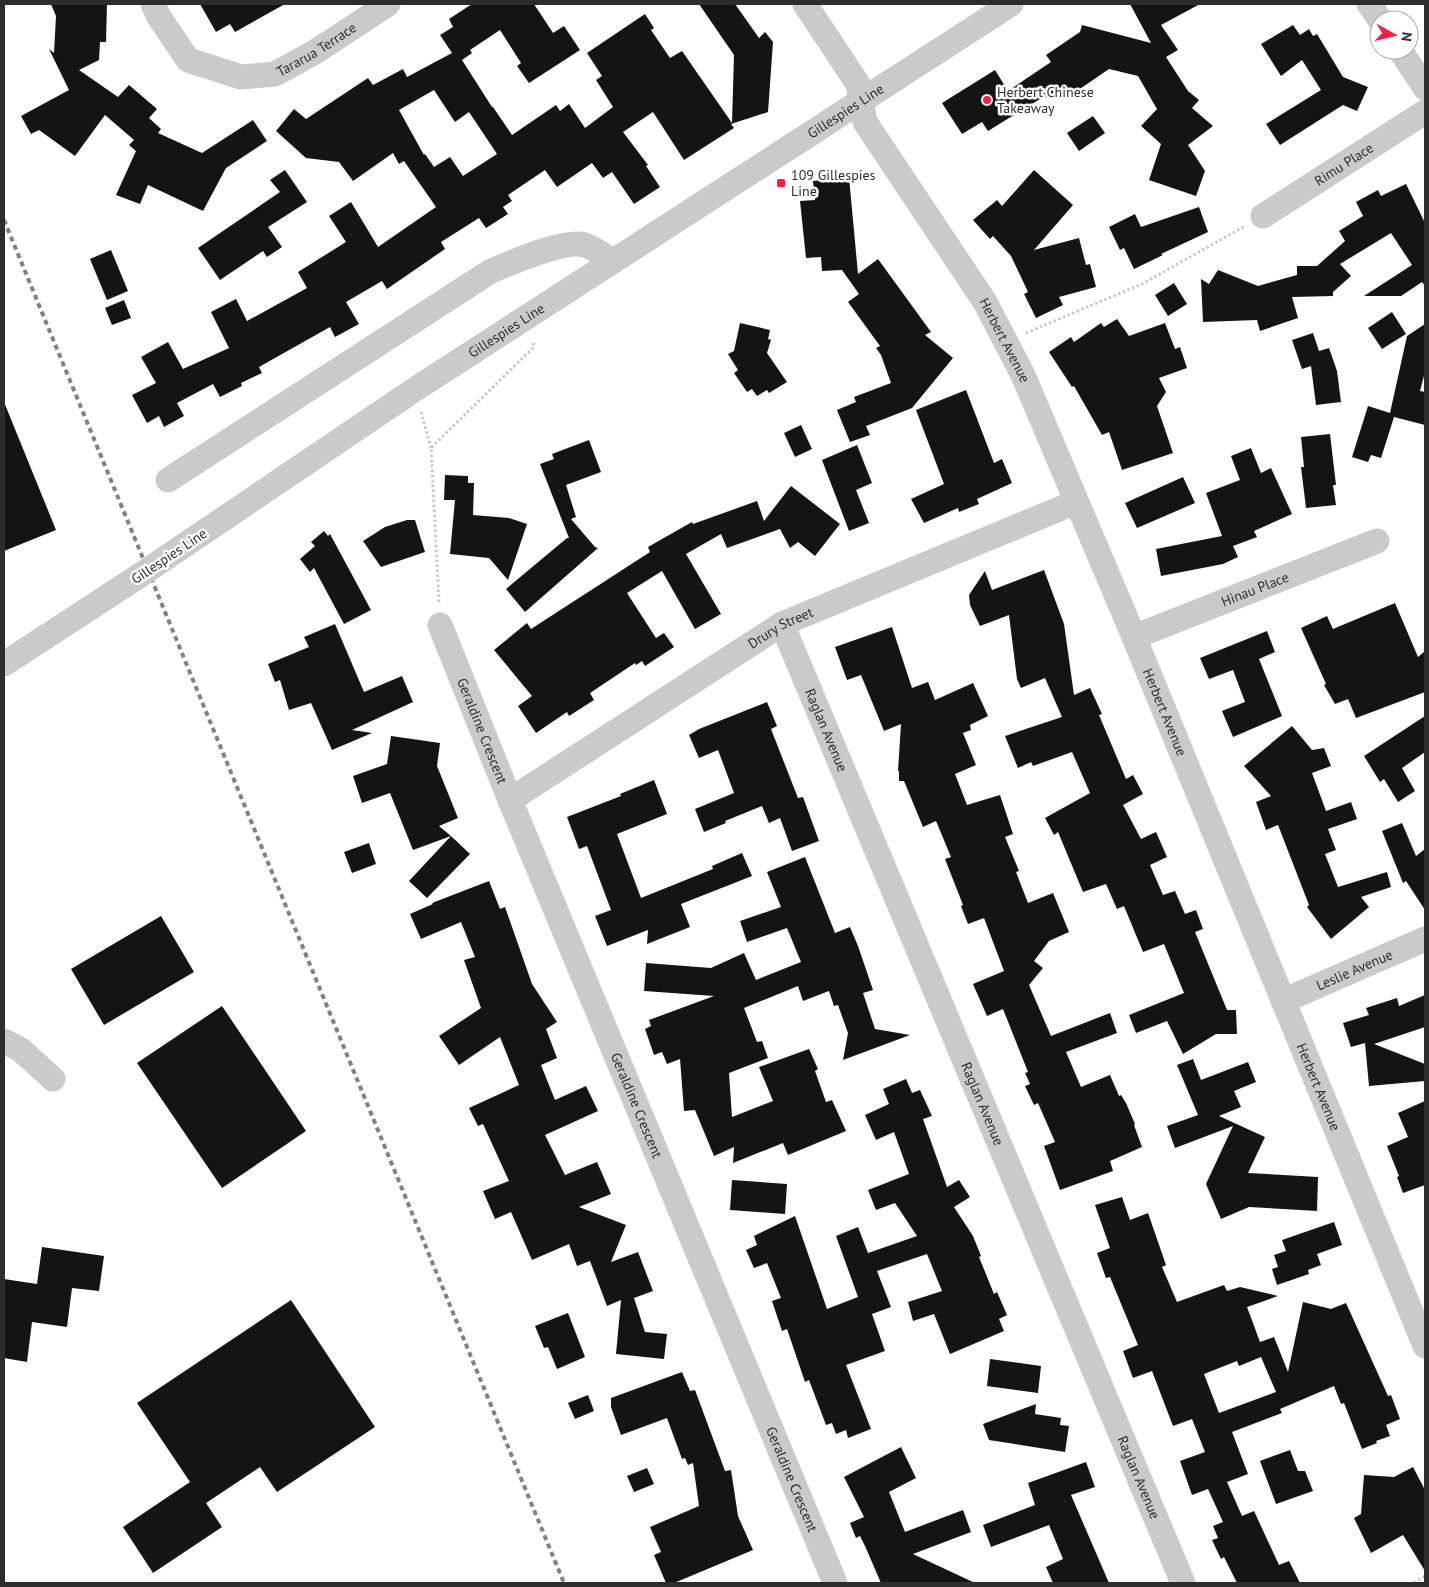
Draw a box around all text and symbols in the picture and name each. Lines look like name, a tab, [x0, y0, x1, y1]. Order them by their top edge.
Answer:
north arrow	[1369, 10, 1419, 60]
street label: Tararua Terrace	[273, 18, 360, 80]
text: N	[1397, 31, 1416, 43]
street label: Gillespies Line	[804, 80, 887, 142]
place label: Herbert Chinese Takeaway	[997, 83, 1094, 117]
marker: Herbert Chinese Takeaway	[981, 94, 993, 106]
street label: Rimu Place	[1311, 139, 1377, 190]
place label: 109 Gillespies Line	[791, 166, 876, 200]
marker: 109 Gillespies Line	[775, 177, 787, 189]
street label: Herbert Avenue	[975, 295, 1034, 385]
street label: Gillespies Line	[465, 299, 548, 362]
street label: Gillespies Line	[128, 524, 210, 588]
street label: Hinau Place	[1219, 568, 1291, 611]
street label: Drury Street	[744, 603, 816, 653]
street label: Herbert Avenue	[1139, 666, 1191, 759]
street label: Geraldine Crescent	[453, 675, 512, 787]
street label: Raglan Avenue	[801, 686, 852, 774]
street label: Leslie Avenue	[1314, 945, 1395, 994]
street label: Herbert Avenue	[1293, 1040, 1345, 1133]
street label: Geraldine Crescent	[607, 1050, 667, 1161]
street label: Raglan Avenue	[957, 1059, 1008, 1148]
street label: Geraldine Crescent	[762, 1424, 822, 1535]
street label: Raglan Avenue	[1113, 1433, 1164, 1522]

